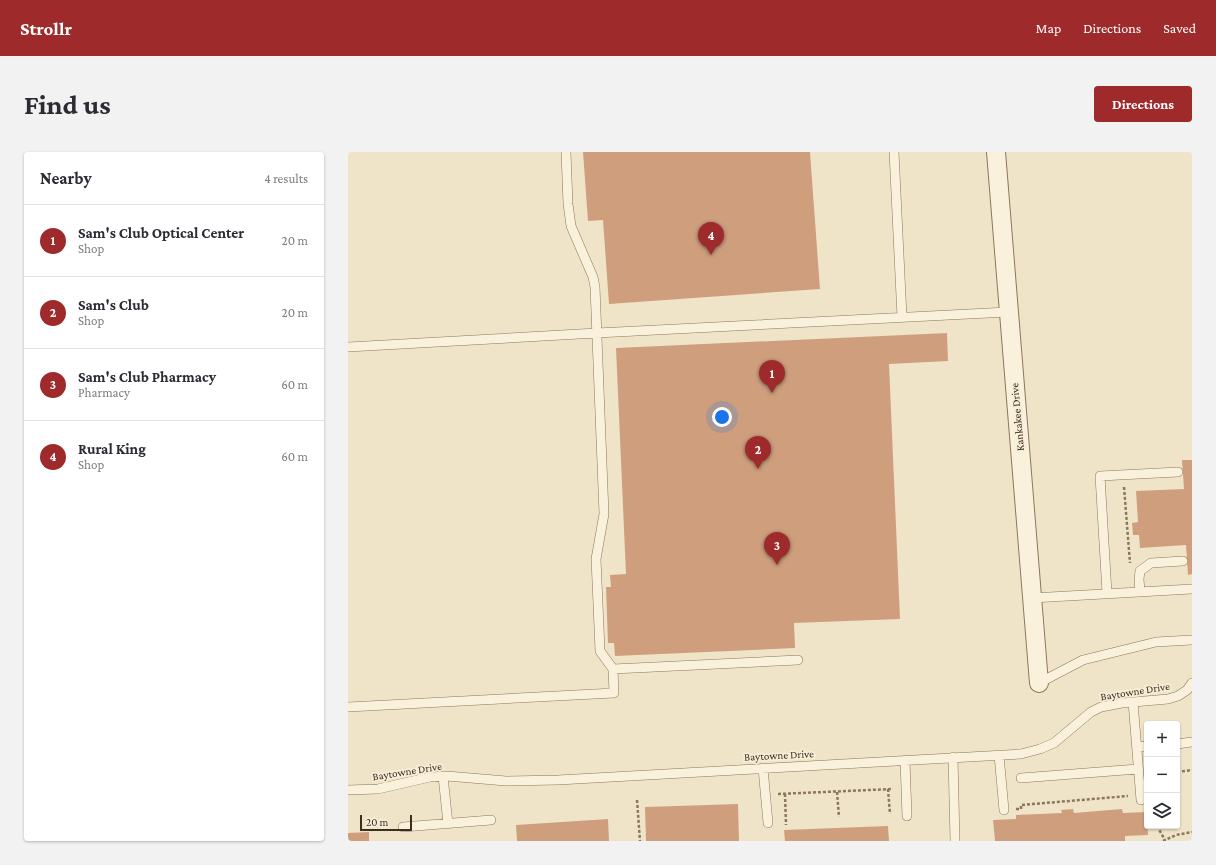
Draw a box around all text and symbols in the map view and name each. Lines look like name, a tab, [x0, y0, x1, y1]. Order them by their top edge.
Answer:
text: Strollr	[20, 18, 72, 39]
text: Map	[1036, 20, 1061, 36]
text: Directions	[1083, 20, 1141, 36]
text: Saved	[1163, 20, 1196, 36]
button: Directions	[1094, 86, 1192, 122]
text: Find us	[24, 89, 111, 120]
text: Nearby	[40, 169, 92, 188]
text: 4 results	[264, 171, 308, 186]
pin: 4	[698, 222, 724, 255]
text: Sam's Club Optical Center	[78, 225, 244, 241]
text: 1	[51, 233, 55, 248]
text: 20 m	[282, 233, 308, 248]
text: Shop	[78, 241, 104, 256]
text: Sam's Club	[78, 297, 149, 313]
text: 2	[50, 305, 56, 320]
text: 20 m	[282, 305, 308, 320]
text: Shop	[78, 313, 104, 328]
pin: 1	[759, 360, 785, 393]
text: Sam's Club Pharmacy	[78, 369, 216, 385]
text: 3	[50, 377, 56, 392]
text: 60 m	[281, 377, 308, 392]
street label: Kankakee Drive	[1008, 382, 1026, 452]
text: Pharmacy	[78, 385, 130, 400]
your location	[712, 407, 732, 427]
pin: 2	[745, 436, 771, 469]
text: Rural King	[78, 441, 146, 457]
text: 4	[49, 449, 57, 464]
text: 60 m	[281, 449, 308, 464]
text: Shop	[78, 457, 104, 472]
pin: 3	[764, 532, 790, 565]
street label: Baytowne Drive	[1099, 680, 1171, 703]
map controls	[1144, 721, 1180, 829]
button: +	[1144, 721, 1180, 757]
street label: Baytowne Drive	[744, 747, 814, 764]
button: −	[1144, 757, 1180, 793]
street label: Baytowne Drive	[371, 760, 443, 783]
button: layers	[1144, 793, 1180, 829]
scale bar	[360, 813, 412, 832]
text: 20 m	[366, 816, 388, 828]

